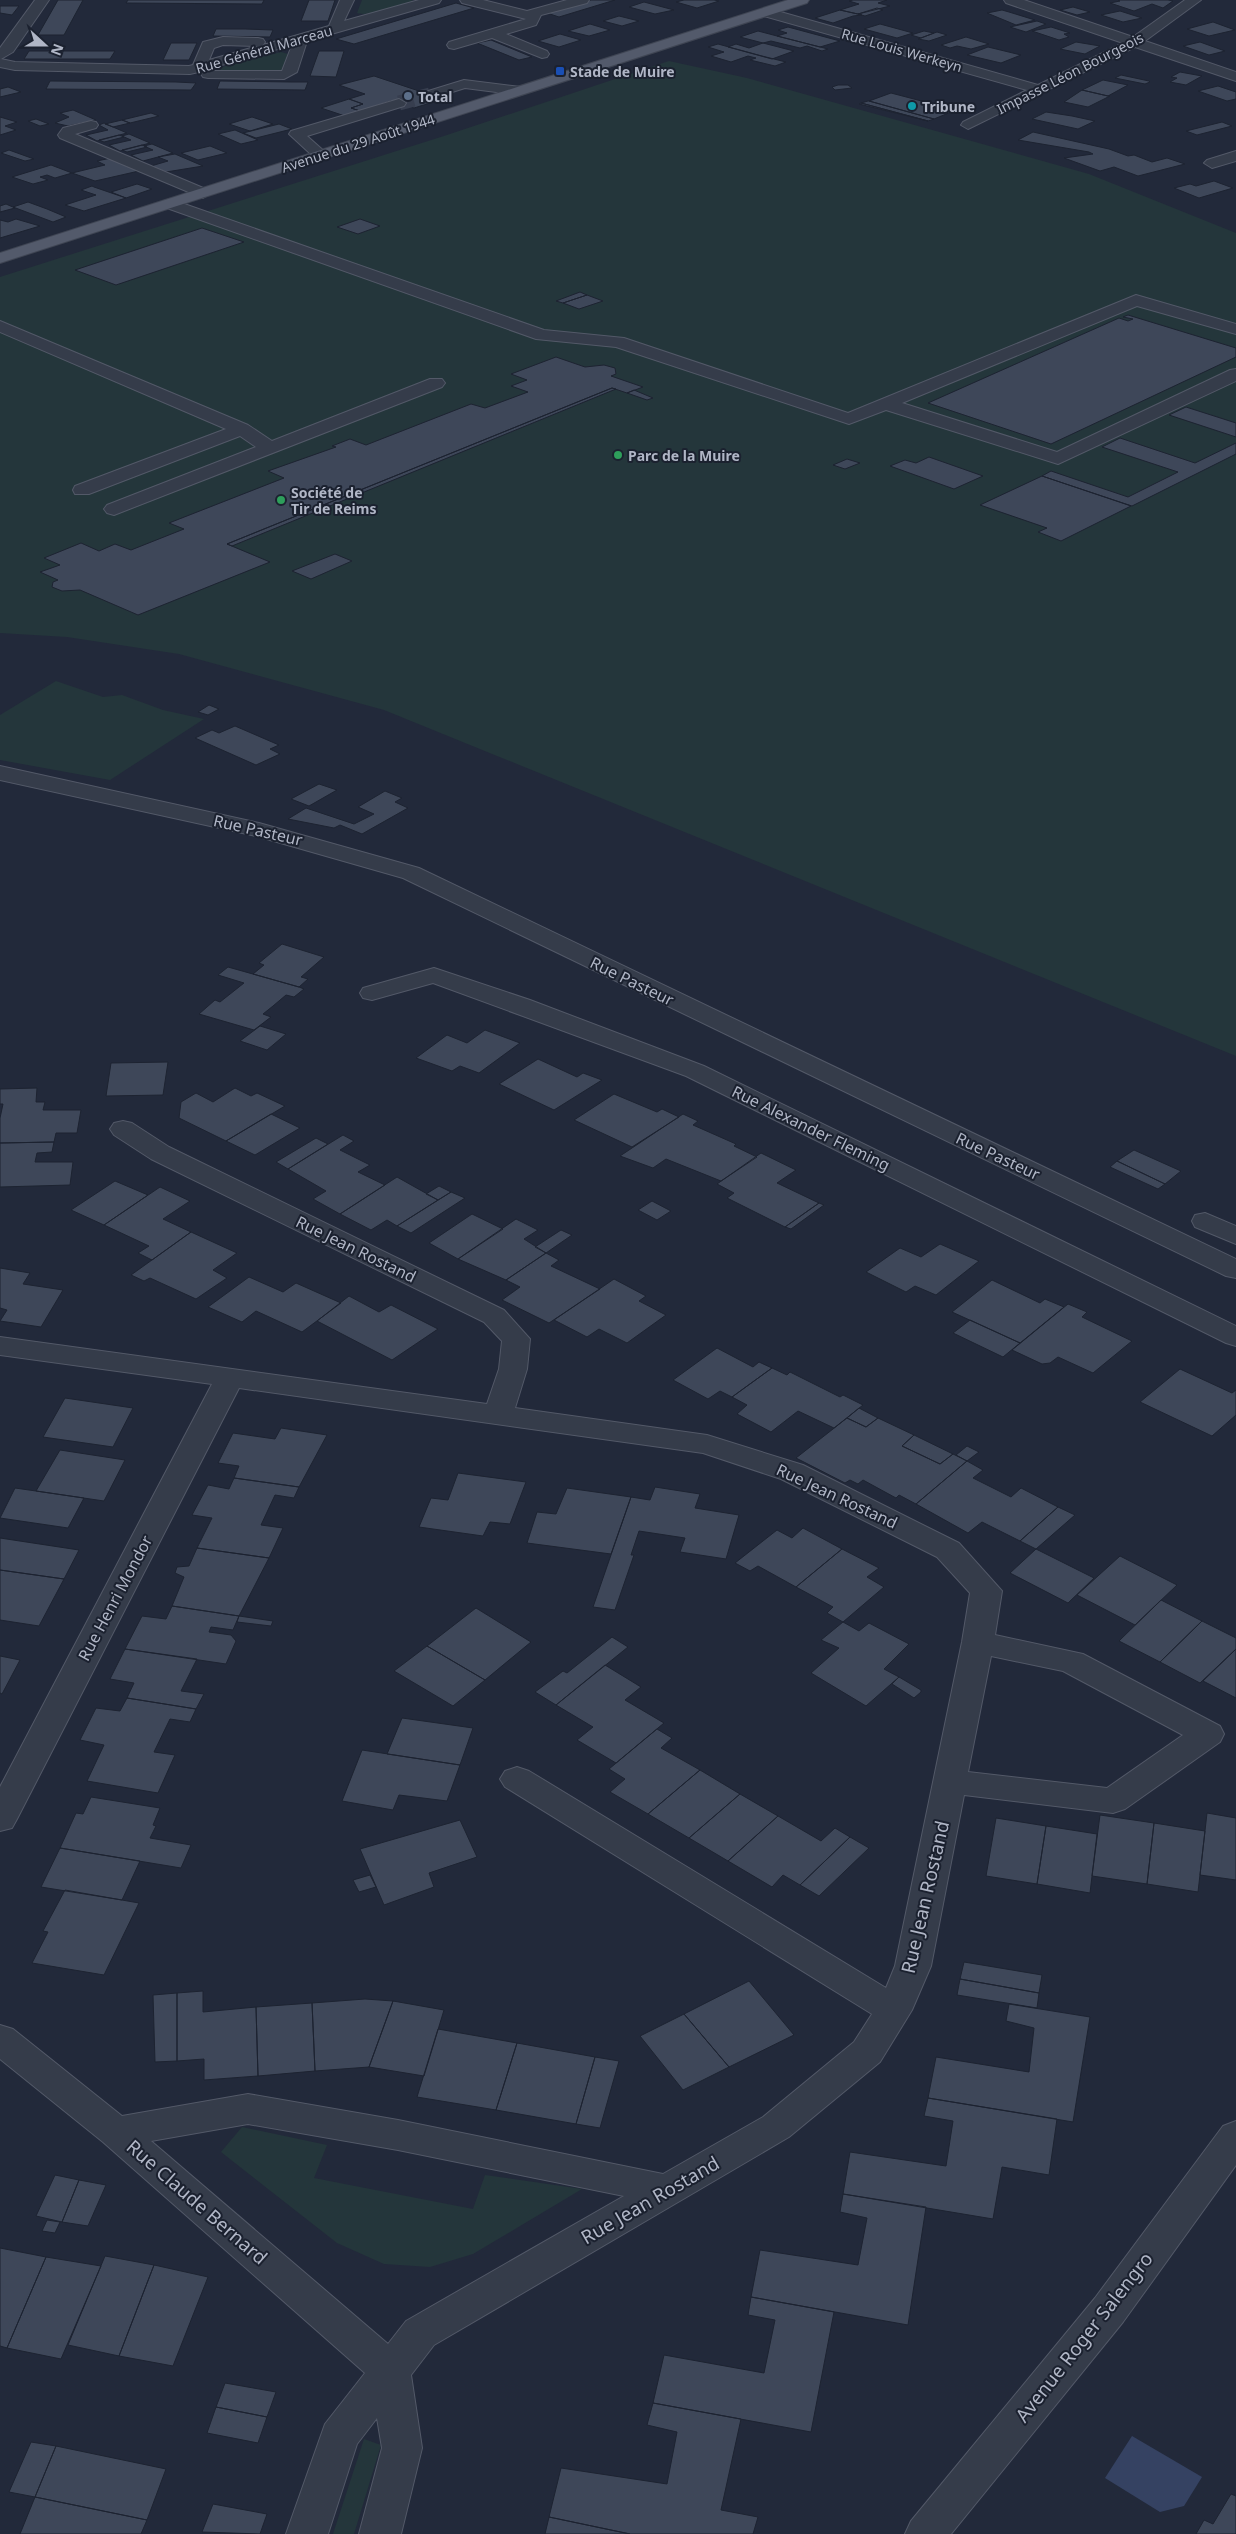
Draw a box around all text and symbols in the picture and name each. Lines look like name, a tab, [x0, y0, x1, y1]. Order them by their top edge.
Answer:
north arrow	[20, 20, 70, 70]
street label: Rue Général Marceau	[193, 20, 335, 78]
street label: Rue Louis Werkeyn	[839, 24, 965, 76]
street label: Impasse Léon Bourgeois	[993, 28, 1147, 118]
text: N	[47, 41, 69, 59]
place label: Stade de Muire	[570, 62, 675, 81]
marker: Stade de Muire	[554, 65, 566, 77]
place label: Total	[418, 87, 452, 106]
marker: Total	[402, 90, 414, 102]
place label: Tribune	[922, 97, 975, 116]
marker: Tribune	[906, 100, 918, 112]
street label: Avenue du 29 Août 1944	[279, 109, 437, 177]
place label: Parc de la Muire	[628, 446, 740, 465]
marker: Parc de la Muire	[612, 449, 624, 461]
place label: Société de Tir de Reims	[291, 483, 376, 518]
marker: Société de Tir de Reims	[275, 494, 287, 506]
street label: Rue Pasteur	[211, 809, 305, 851]
street label: Rue Pasteur	[586, 951, 678, 1011]
street label: Rue Alexander Fleming	[728, 1080, 894, 1176]
street label: Rue Pasteur	[952, 1127, 1044, 1185]
street label: Rue Jean Rostand	[292, 1210, 420, 1288]
street label: Rue Jean Rostand	[773, 1458, 901, 1534]
street label: Rue Henri Mondor	[73, 1531, 157, 1664]
street label: Rue Jean Rostand	[895, 1818, 955, 1976]
street label: Rue Claude Bernard	[121, 2134, 273, 2270]
street label: Rue Jean Rostand	[576, 2150, 724, 2250]
street label: Avenue Roger Salengro	[1009, 2247, 1159, 2427]

